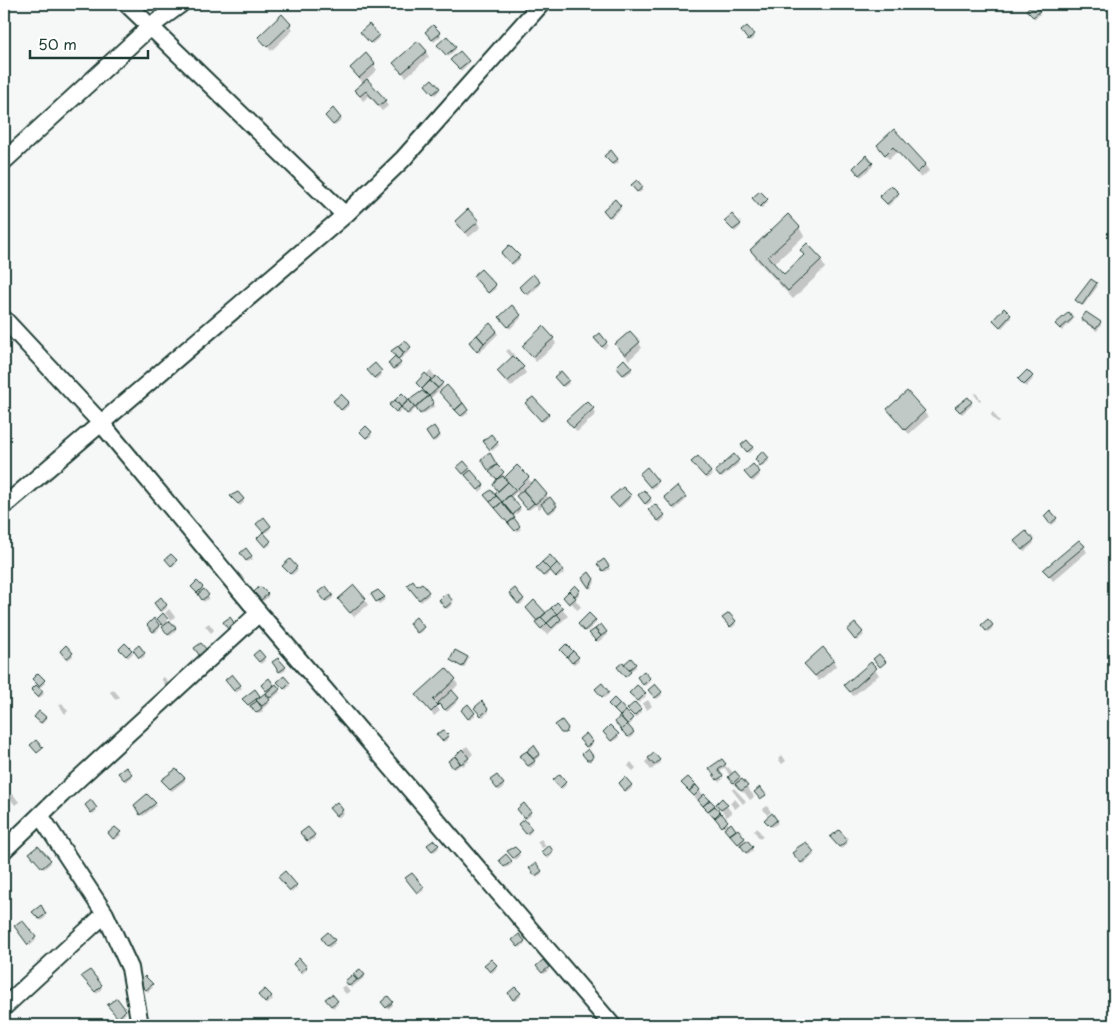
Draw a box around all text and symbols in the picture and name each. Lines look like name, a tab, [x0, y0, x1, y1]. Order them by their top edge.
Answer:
scale bar	[30, 28, 148, 60]
text: 50 m	[38, 32, 77, 55]

